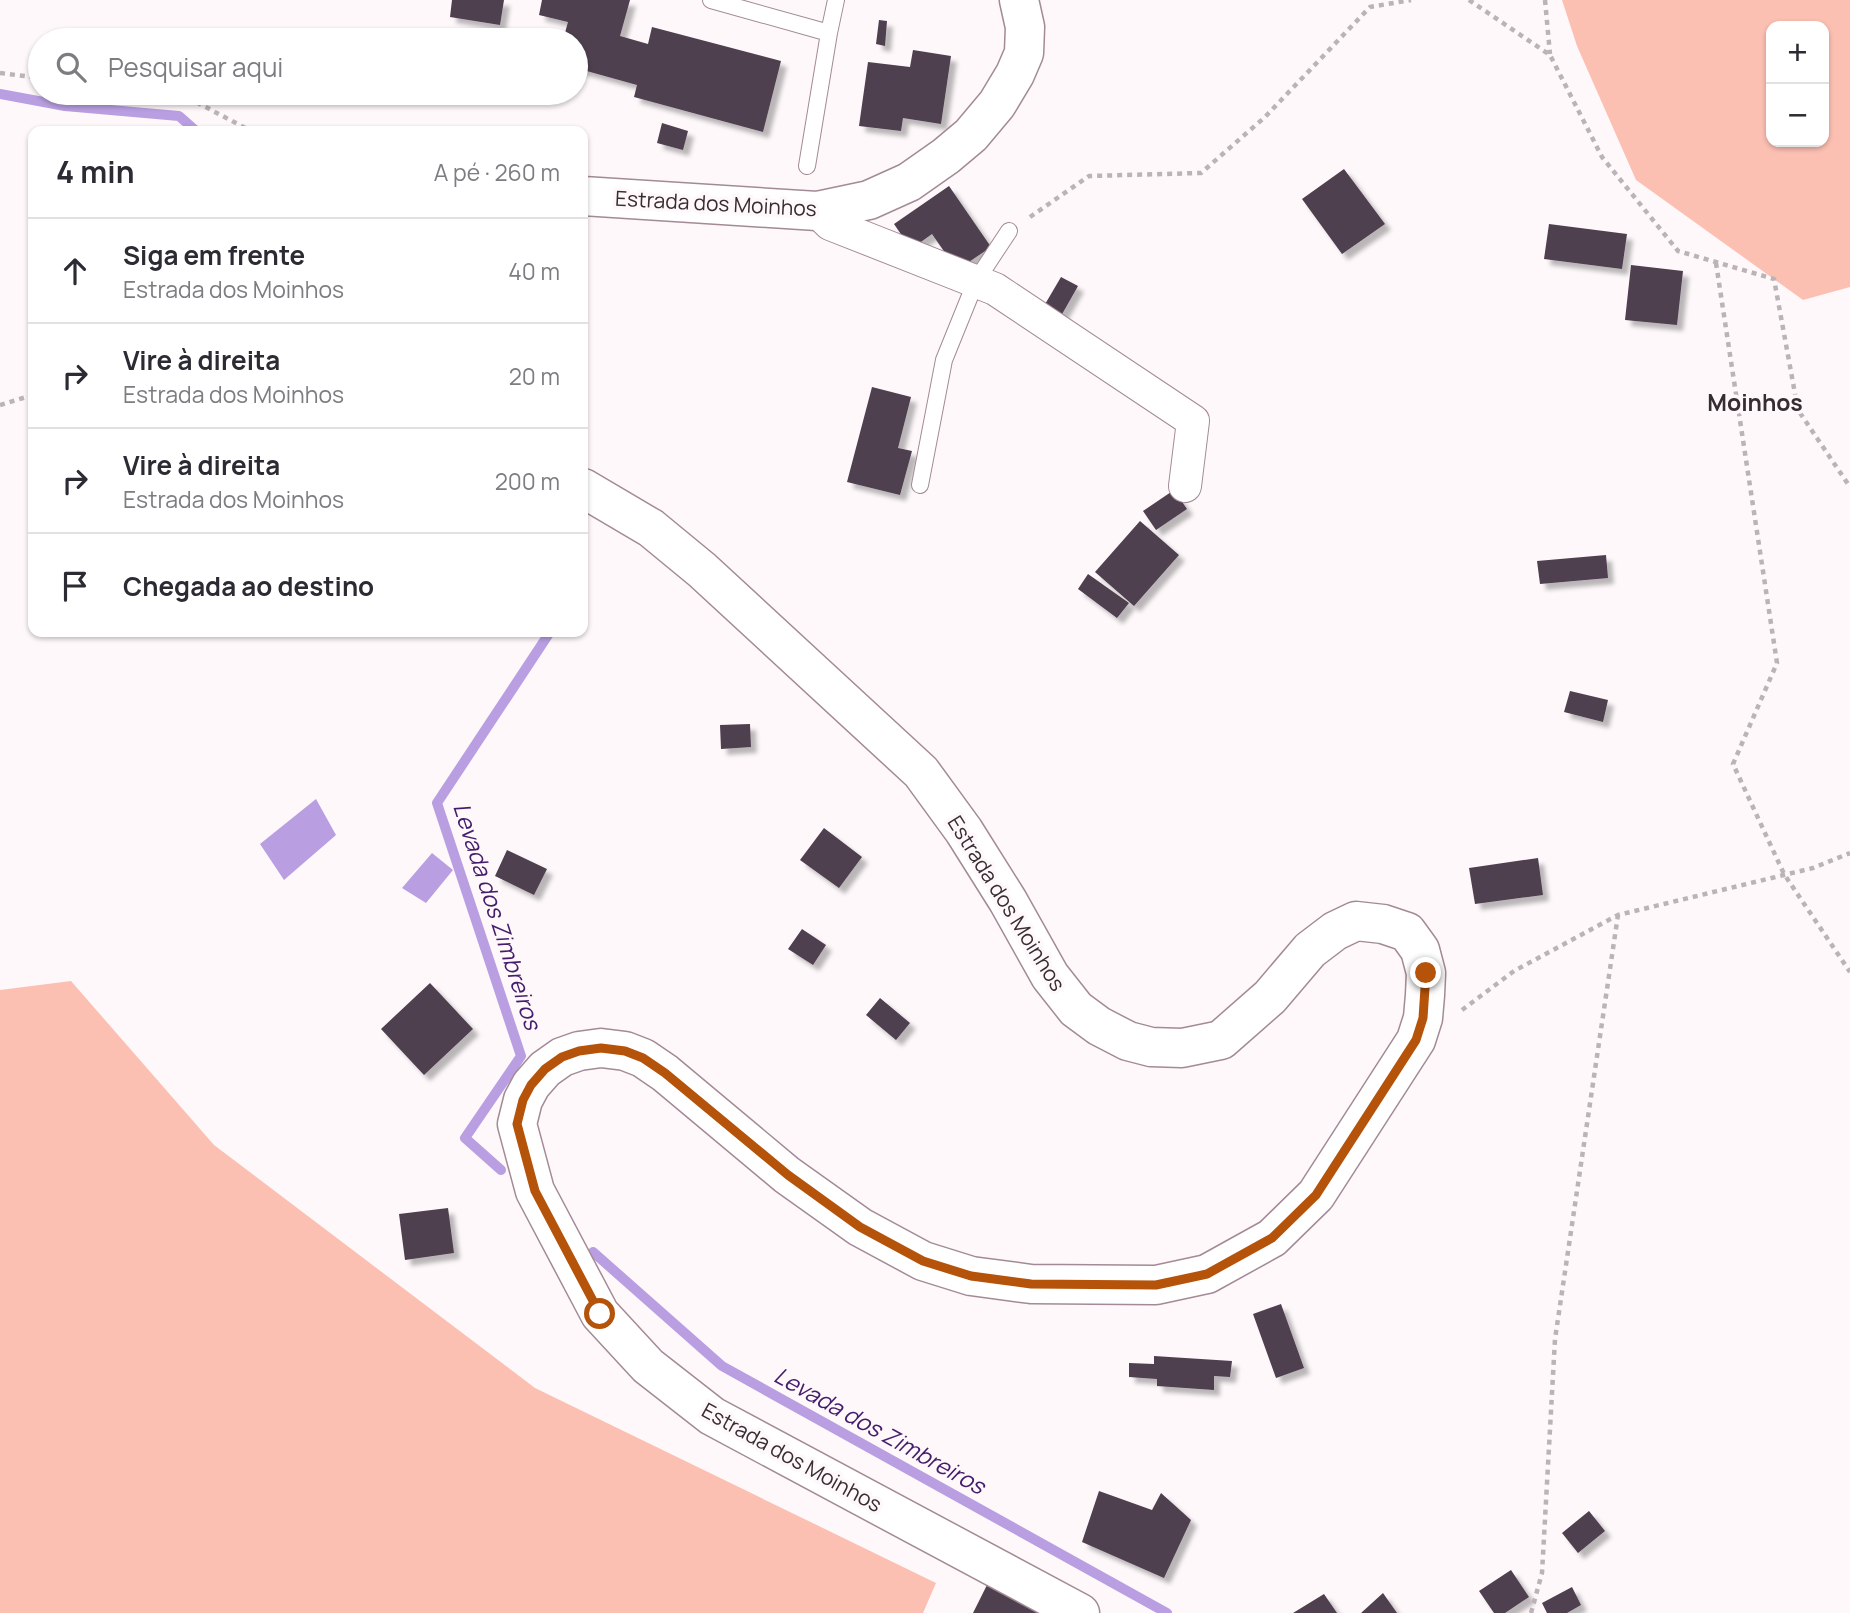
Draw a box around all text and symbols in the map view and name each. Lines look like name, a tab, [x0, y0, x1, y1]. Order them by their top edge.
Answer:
map controls	[1766, 21, 1829, 147]
button: +	[1766, 21, 1829, 84]
search box	[28, 28, 588, 105]
icon: search	[52, 48, 90, 86]
text: Pesquisar aqui	[108, 49, 283, 85]
button: −	[1766, 84, 1829, 147]
text: 4 min	[56, 151, 134, 192]
text: A pé · 260 m	[434, 156, 560, 188]
street label: Estrada dos Moinhos	[615, 184, 817, 222]
text: Siga em frente	[123, 237, 305, 273]
icon: ahead	[56, 252, 94, 290]
text: 40 m	[508, 255, 560, 287]
text: Estrada dos Moinhos	[123, 273, 344, 305]
text: Vire à direita	[123, 342, 280, 378]
icon: right	[56, 357, 94, 395]
text: 20 m	[509, 360, 560, 392]
text: Estrada dos Moinhos	[123, 378, 344, 410]
district label: Moinhos	[1707, 386, 1803, 418]
text: Vire à direita	[123, 447, 280, 483]
icon: right	[56, 462, 94, 500]
text: 200 m	[495, 465, 560, 497]
text: Estrada dos Moinhos	[123, 483, 344, 515]
icon: arrive	[56, 567, 94, 605]
text: Chegada ao destino	[123, 568, 374, 604]
water label: Levada dos Zimbreiros	[446, 799, 550, 1035]
street label: Estrada dos Moinhos	[942, 810, 1072, 996]
route end	[1410, 957, 1441, 988]
route start	[584, 1298, 615, 1329]
water label: Levada dos Zimbreiros	[769, 1359, 993, 1502]
street label: Estrada dos Moinhos	[697, 1396, 887, 1518]

